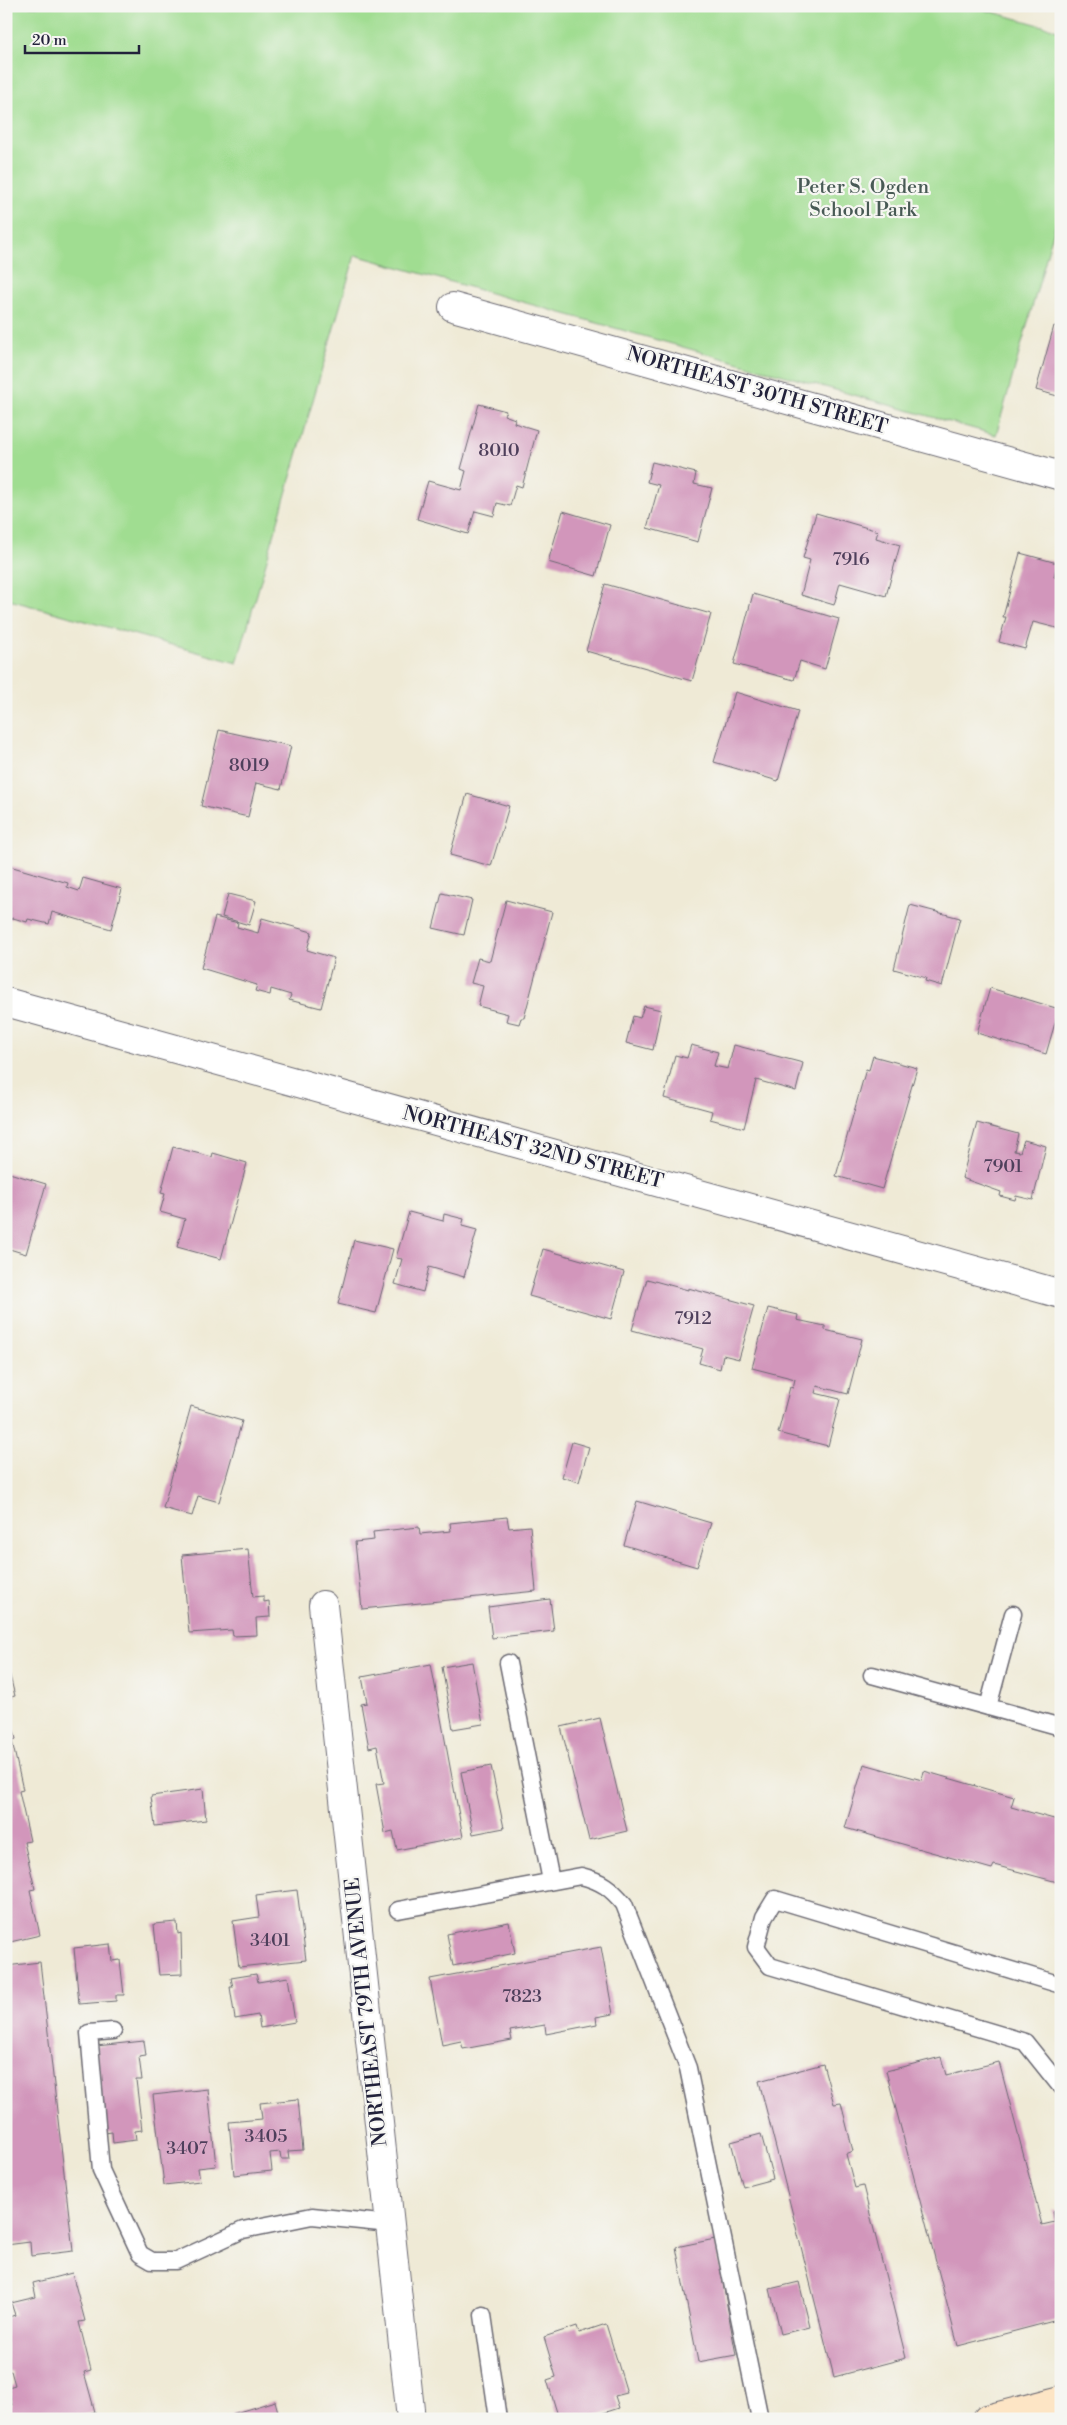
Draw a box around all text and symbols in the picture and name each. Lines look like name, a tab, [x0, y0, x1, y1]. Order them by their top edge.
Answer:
scale bar	[25, 22, 139, 54]
text: 20 m	[32, 31, 67, 50]
park label: Peter S. Ogden School Park	[797, 175, 929, 223]
street label: NORTHEAST 30TH STREET	[624, 342, 890, 440]
house number: 8010	[478, 439, 520, 462]
house number: 7916	[832, 548, 870, 571]
house number: 8019	[229, 754, 269, 777]
street label: NORTHEAST 32ND STREET	[400, 1101, 666, 1195]
house number: 7901	[984, 1155, 1023, 1178]
house number: 7912	[674, 1307, 712, 1330]
street label: NORTHEAST 79TH AVENUE	[340, 1876, 394, 2148]
house number: 3401	[250, 1929, 290, 1952]
house number: 7823	[502, 1985, 542, 2008]
house number: 3405	[245, 2125, 287, 2148]
house number: 3407	[166, 2137, 208, 2160]

